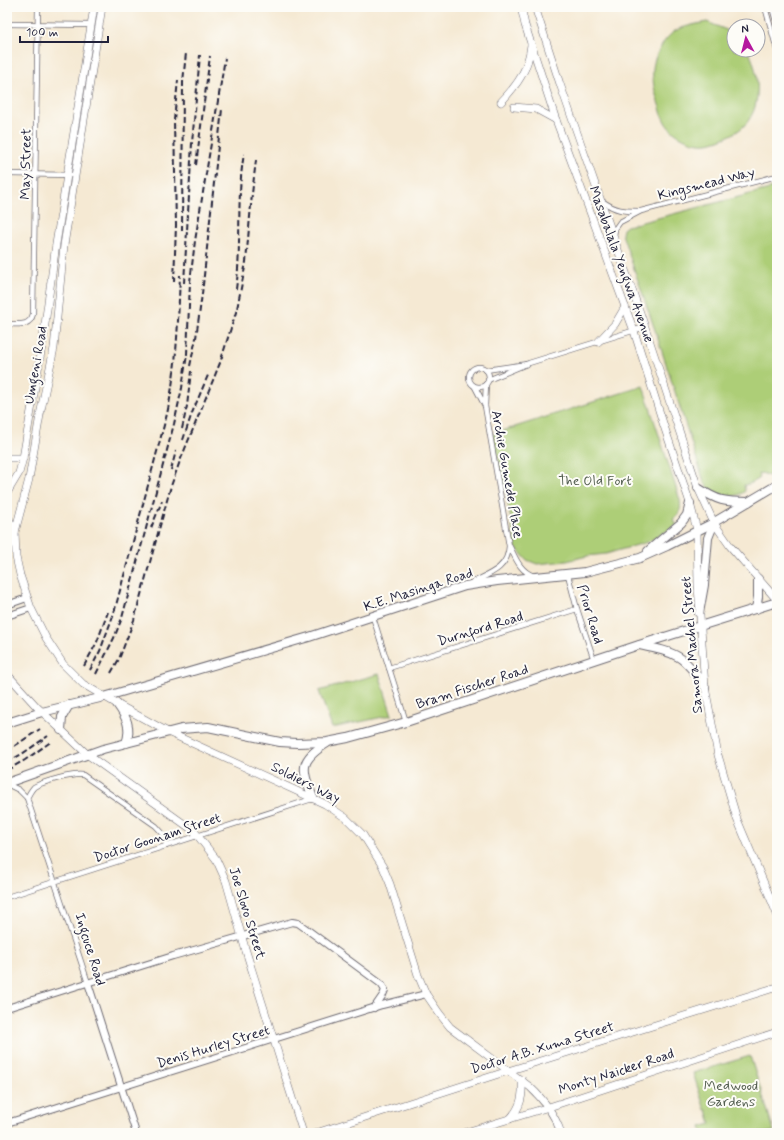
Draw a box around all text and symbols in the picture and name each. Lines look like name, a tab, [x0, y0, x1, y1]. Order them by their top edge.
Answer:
scale bar	[20, 18, 108, 44]
north arrow	[726, 18, 766, 58]
text: N	[740, 22, 749, 36]
text: 100 m	[26, 25, 58, 41]
street label: May Street	[16, 128, 36, 200]
street label: Kingsmead Way	[656, 163, 757, 206]
street label: Masabalala Yengwa Avenue	[582, 184, 658, 346]
street label: Umgeni Road	[20, 325, 54, 406]
street label: Archie Gumede Place	[487, 409, 527, 540]
park label: The Old Fort	[558, 472, 632, 490]
street label: K.E. Masinga Road	[361, 564, 475, 616]
street label: Samora Machel Street	[677, 576, 707, 714]
street label: Prior Road	[572, 582, 608, 646]
street label: Durnford Road	[435, 607, 526, 652]
street label: Bram Fischer Road	[414, 660, 531, 714]
street label: Soldiers Way	[268, 758, 343, 808]
street label: Doctor Goonam Street	[91, 809, 223, 867]
street label: Joe Slovo Street	[224, 865, 270, 962]
street label: Ingcuce Road	[68, 911, 110, 989]
street label: Doctor A.B. Xuma Street	[468, 1017, 617, 1078]
street label: Denis Hurley Street	[155, 1021, 272, 1073]
street label: Monty Naicker Road	[556, 1045, 676, 1099]
park label: Medwood Gardens	[704, 1077, 758, 1111]

